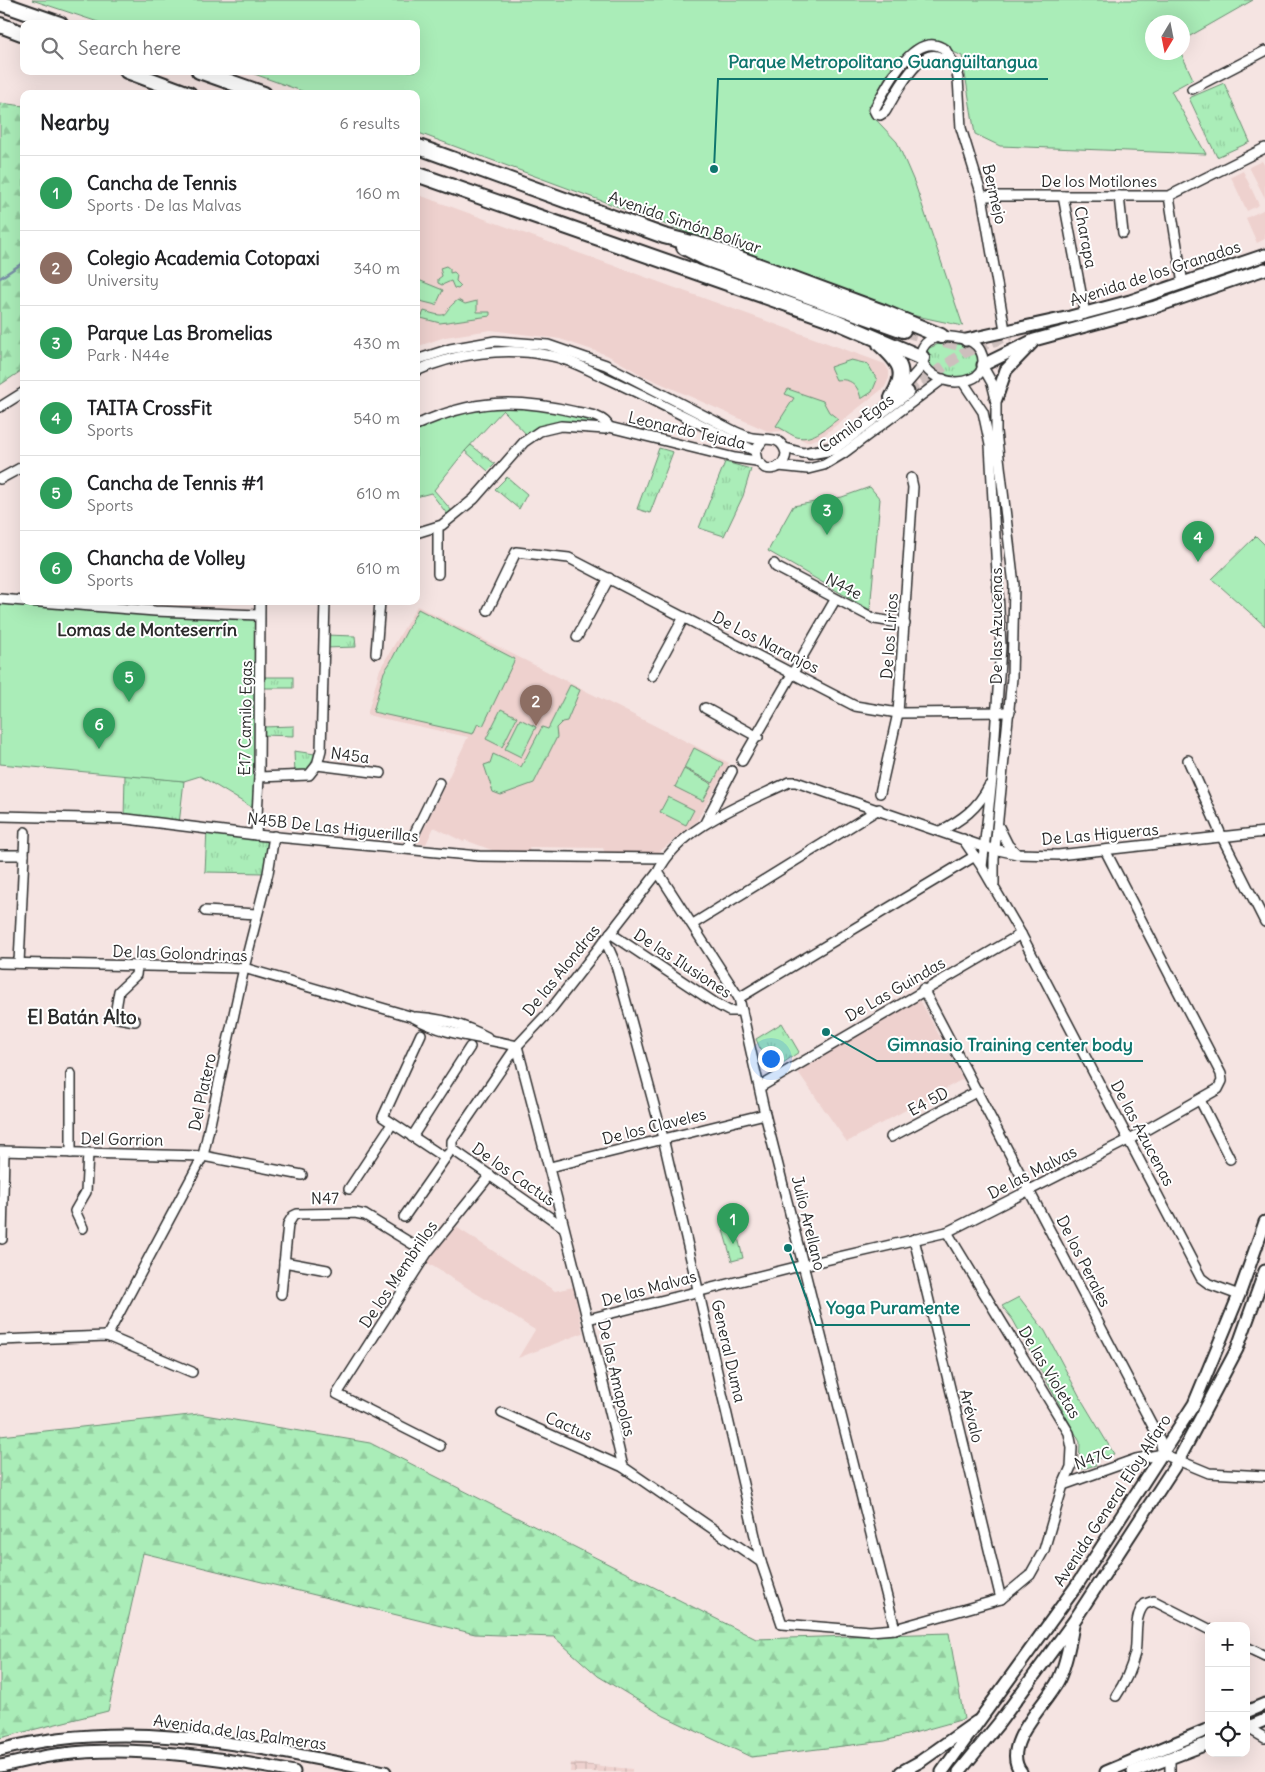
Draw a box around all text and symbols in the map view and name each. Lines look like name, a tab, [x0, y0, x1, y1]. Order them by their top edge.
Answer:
north arrow	[1145, 15, 1190, 60]
search box	[20, 20, 420, 75]
icon: search	[38, 34, 66, 62]
text: Search here	[78, 36, 181, 60]
callout: Parque Metropolitano Guangüiltangua	[718, 46, 1048, 79]
text: Parque Metropolitano Guangüiltangua	[728, 50, 1038, 73]
text: Nearby	[40, 109, 110, 136]
text: 6 results	[339, 113, 400, 133]
street label: Bermejo	[978, 162, 1012, 226]
text: Cancha de Tennis	[87, 171, 237, 195]
street label: De los Motilones	[1041, 171, 1157, 191]
text: 1	[53, 183, 59, 203]
text: 160 m	[356, 183, 400, 203]
street label: Avenida Simón Bolívar	[606, 186, 764, 258]
text: Sports · De las Malvas	[87, 195, 242, 215]
street label: Charapa	[1070, 204, 1102, 270]
street label: Avenida de los Granados	[1067, 236, 1243, 310]
text: Colegio Academia Cotopaxi	[87, 246, 320, 270]
text: 2	[52, 258, 60, 278]
text: 340 m	[353, 258, 400, 278]
text: University	[87, 270, 159, 290]
text: Parque Las Bromelias	[87, 321, 272, 345]
text: 3	[51, 333, 61, 353]
text: 430 m	[353, 333, 400, 353]
text: Park · N44e	[87, 345, 169, 365]
street label: Camilo Egas	[815, 389, 897, 457]
text: TAITA CrossFit	[87, 396, 212, 420]
street label: Leonardo Tejada	[626, 407, 748, 453]
text: 4	[51, 408, 61, 428]
text: 540 m	[353, 408, 400, 428]
text: Sports	[87, 420, 133, 440]
text: Cancha de Tennis #1	[87, 471, 264, 495]
text: 5	[51, 483, 61, 503]
text: 610 m	[356, 483, 400, 503]
pin: 3	[811, 494, 843, 535]
text: Sports	[87, 495, 133, 515]
pin: 4	[1182, 521, 1214, 562]
text: Chancha de Volley	[87, 546, 246, 570]
text: 6	[51, 558, 61, 578]
text: 610 m	[356, 558, 400, 578]
street label: N44e	[822, 568, 866, 604]
street label: De las Azucenas	[986, 568, 1006, 684]
text: Sports	[87, 570, 133, 590]
street label: De los Lirios	[876, 592, 902, 680]
street label: De Los Naranjos	[709, 607, 823, 677]
district label: Lomas de Monteserrín	[57, 618, 238, 641]
street label: E17 Camilo Egas	[234, 660, 256, 776]
pin: 5	[113, 661, 145, 702]
pin: 2	[520, 685, 552, 726]
pin: 6	[83, 708, 115, 749]
street label: N45a	[330, 743, 370, 767]
street label: N45B De Las Higuerillas	[246, 808, 420, 846]
street label: De Las Higueras	[1041, 819, 1159, 849]
street label: De las Alondras	[518, 920, 604, 1020]
street label: De las Ilusiones	[630, 924, 736, 1002]
street label: De las Golondrinas	[112, 941, 248, 965]
street label: De Las Guindas	[841, 952, 949, 1026]
district label: El Batán Alto	[27, 1005, 137, 1029]
callout: Gimnasio Training center body	[877, 1028, 1143, 1061]
text: Gimnasio Training center body	[887, 1033, 1133, 1056]
your location	[758, 1046, 784, 1072]
street label: Del Platero	[184, 1051, 220, 1133]
street label: De las Azucenas	[1107, 1077, 1179, 1189]
street label: E4 5D	[904, 1082, 952, 1120]
street label: De los Claveles	[600, 1103, 708, 1149]
street label: Del Gorrion	[80, 1128, 164, 1150]
street label: De los Cactus	[469, 1138, 559, 1210]
street label: De las Malvas	[984, 1141, 1080, 1203]
street label: Julio Arellano	[788, 1174, 830, 1272]
street label: N47	[311, 1188, 339, 1208]
pin: 1	[717, 1203, 749, 1244]
street label: De los Perales	[1052, 1212, 1116, 1310]
street label: De los Membrillos	[355, 1216, 441, 1332]
street label: De las Malvas	[599, 1266, 699, 1310]
callout: Yoga Puramente	[816, 1292, 970, 1325]
text: Yoga Puramente	[825, 1296, 960, 1319]
street label: General Duma	[707, 1298, 751, 1404]
street label: De las Amapolas	[594, 1318, 640, 1438]
street label: De las Violetas	[1015, 1322, 1085, 1422]
street label: Arévalo	[956, 1387, 988, 1445]
street label: Cactus	[542, 1407, 596, 1445]
street label: Avenida General Eloy Alfaro	[1049, 1410, 1175, 1590]
street label: N47C	[1072, 1442, 1114, 1474]
map controls	[1205, 1622, 1250, 1757]
button: +	[1205, 1622, 1250, 1667]
button: −	[1205, 1667, 1250, 1712]
street label: Avenida de las Palmeras	[152, 1710, 328, 1754]
button: locate	[1205, 1712, 1250, 1757]

